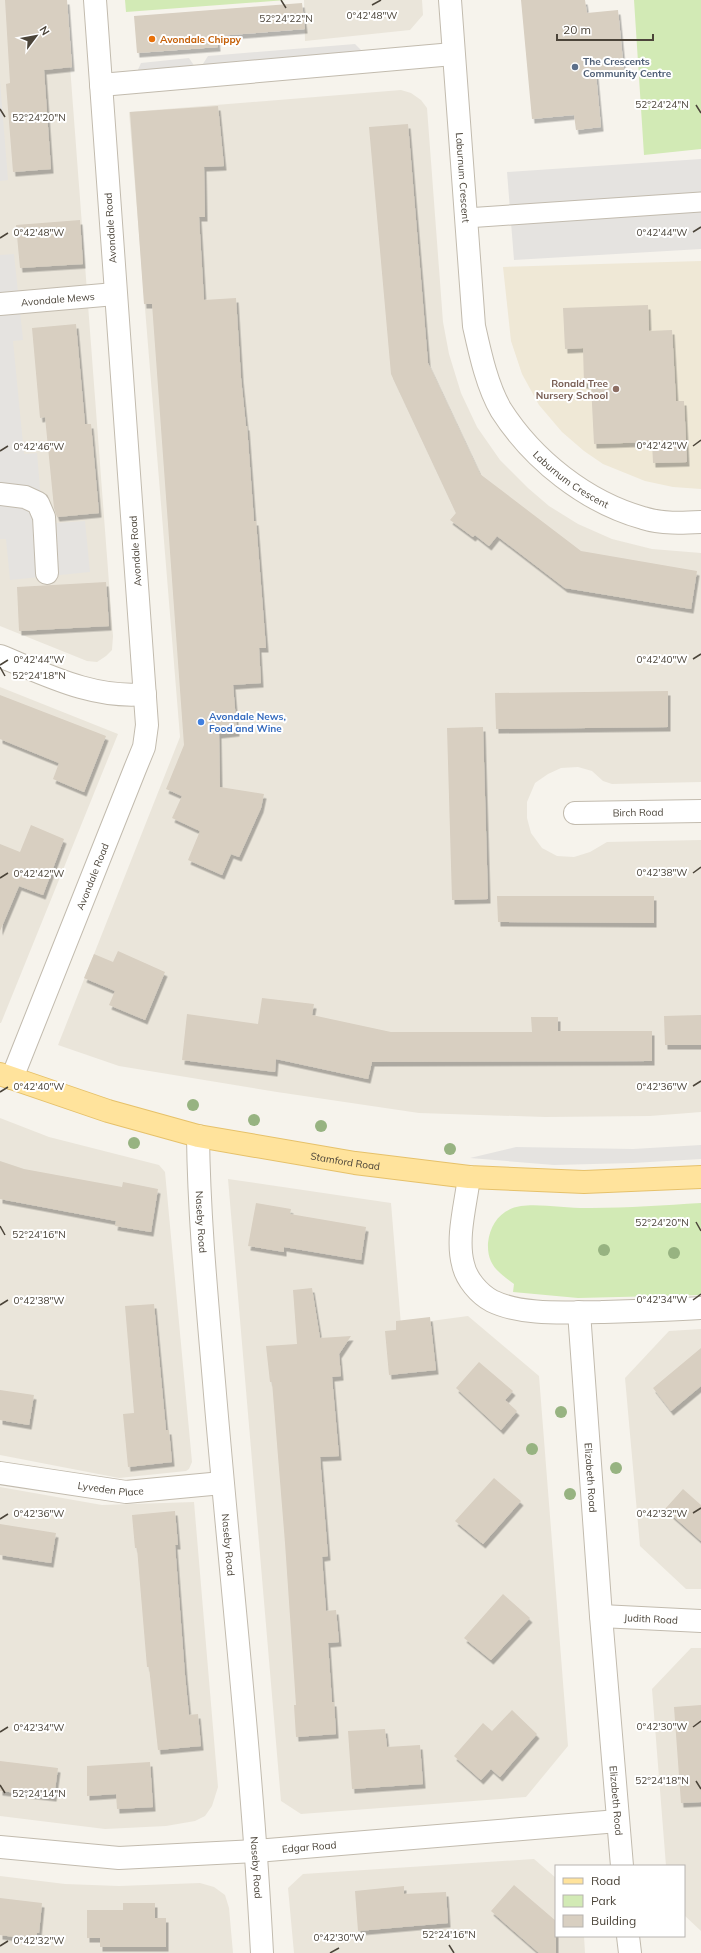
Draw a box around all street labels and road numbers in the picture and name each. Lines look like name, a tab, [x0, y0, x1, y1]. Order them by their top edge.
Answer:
street label: Laburnum Crescent	[453, 132, 472, 224]
street label: Avondale Road	[102, 192, 119, 264]
street label: Avondale Mews	[20, 290, 95, 309]
street label: Laburnum Crescent	[530, 448, 611, 511]
street label: Avondale Road	[127, 515, 144, 587]
street label: Birch Road	[613, 806, 663, 819]
street label: Avondale Road	[74, 841, 112, 912]
street label: Stamford Road	[309, 1149, 381, 1173]
street label: Naseby Road	[193, 1191, 209, 1254]
street label: Elizabeth Road	[581, 1442, 599, 1513]
street label: Lyveden Place	[77, 1479, 144, 1499]
street label: Naseby Road	[219, 1513, 238, 1576]
street label: Judith Road	[624, 1611, 678, 1627]
street label: Elizabeth Road	[607, 1765, 625, 1836]
street label: Naseby Road	[248, 1836, 265, 1899]
street label: Edgar Road	[281, 1838, 337, 1856]

